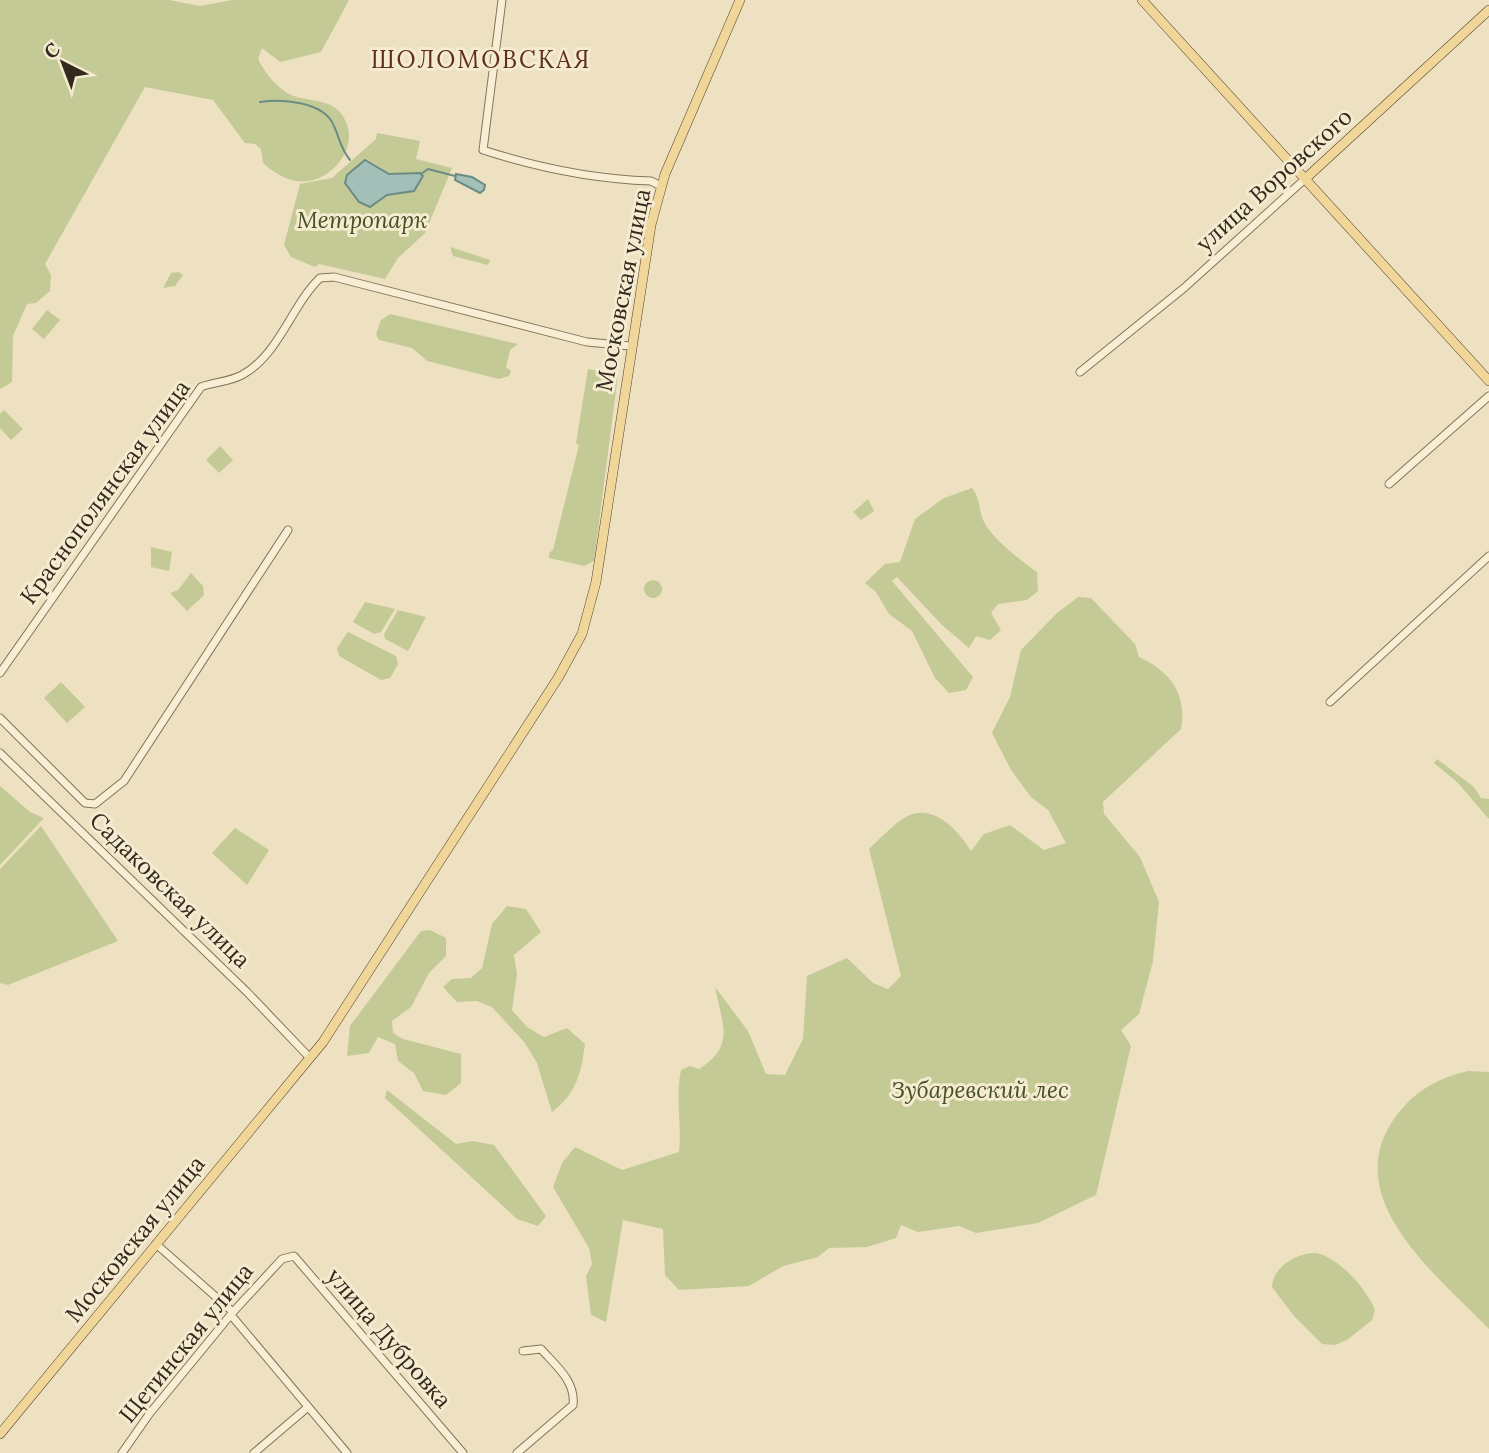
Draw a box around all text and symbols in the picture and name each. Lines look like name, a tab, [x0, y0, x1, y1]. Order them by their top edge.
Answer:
north arrow	[28, 28, 98, 98]
text: С	[39, 37, 65, 64]
district label: ШОЛОМОВСКАЯ	[371, 44, 591, 75]
street label: улица Воровского	[1189, 102, 1358, 258]
street label: Московская улица	[589, 186, 656, 394]
park label: Метропарк	[297, 205, 427, 234]
street label: Краснополянская улица	[13, 374, 196, 610]
street label: Садаковская улица	[84, 806, 257, 974]
park label: Зубаревский лес	[891, 1075, 1069, 1104]
street label: Московская улица	[59, 1150, 211, 1328]
street label: Щетинская улица	[112, 1257, 259, 1428]
street label: улица Дубровка	[321, 1262, 458, 1414]

